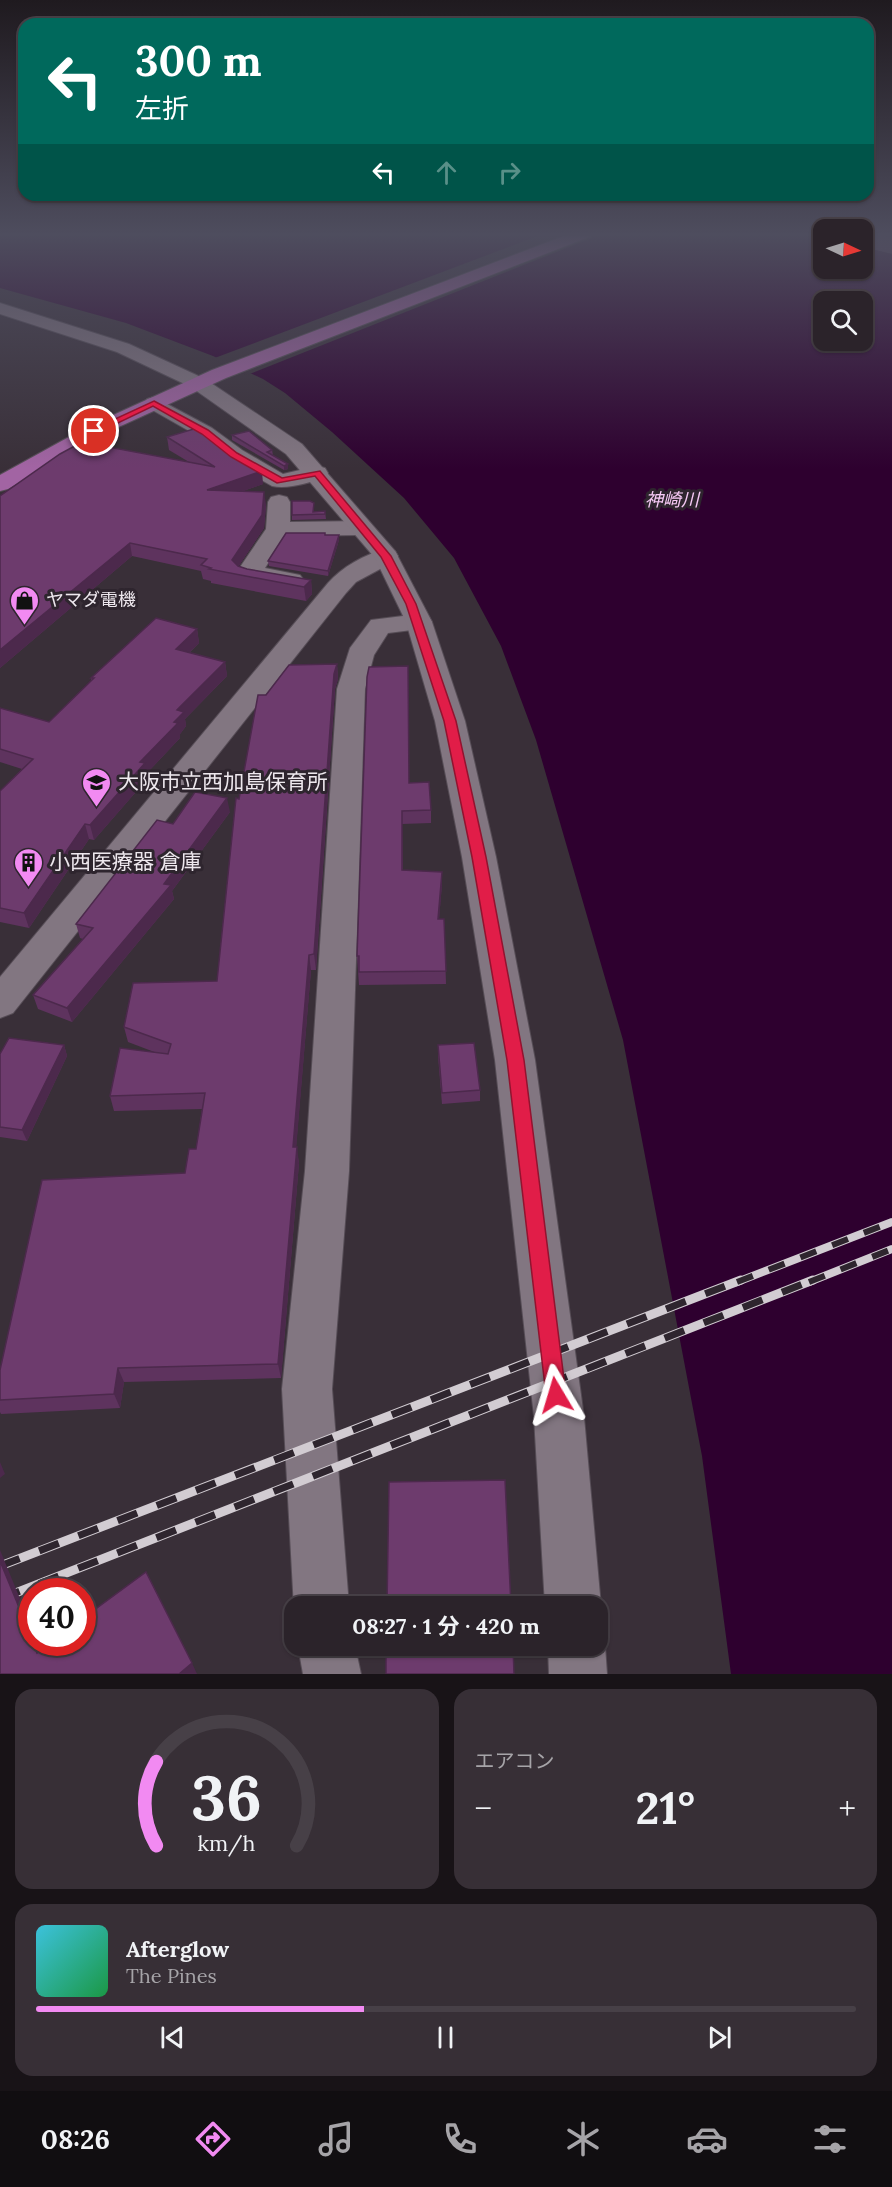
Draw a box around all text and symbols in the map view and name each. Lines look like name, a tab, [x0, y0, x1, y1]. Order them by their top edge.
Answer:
text: 300 m	[135, 34, 262, 88]
icon: left	[36, 42, 114, 120]
text: 左折	[135, 91, 189, 125]
icon: left	[367, 156, 400, 189]
icon: ahead	[430, 156, 463, 189]
icon: right	[493, 156, 526, 189]
north arrow	[813, 219, 873, 279]
map controls	[813, 219, 873, 351]
button: search	[813, 291, 873, 351]
pin	[68, 405, 119, 456]
icon: arrive	[77, 414, 110, 447]
water label: 神崎川	[645, 488, 701, 511]
shop icon: ヤマダ電機	[9, 584, 41, 626]
place label: ヤマダ電機	[46, 588, 136, 611]
school or university icon: 大阪市立西加島保育所	[81, 766, 113, 808]
place label: 大阪市立西加島保育所	[118, 768, 328, 795]
building icon: 小西医療器 倉庫	[12, 846, 44, 888]
place label: 小西医療器 倉庫	[49, 848, 202, 875]
position arrow	[524, 1363, 588, 1427]
speed limit sign: 40	[18, 1578, 96, 1656]
text: 08:27 · 1 分 · 420 m	[352, 1612, 540, 1640]
text: エアコン	[475, 1748, 555, 1773]
text: 36	[191, 1757, 262, 1837]
text: 21°	[636, 1779, 695, 1836]
text: −	[475, 1787, 492, 1829]
text: +	[838, 1787, 856, 1829]
text: km/h	[198, 1829, 256, 1857]
text: Afterglow	[126, 1935, 229, 1963]
text: The Pines	[126, 1963, 217, 1988]
icon: previous	[156, 2021, 189, 2054]
icon: pause	[429, 2021, 462, 2054]
icon: next	[703, 2021, 736, 2054]
icon: directions	[192, 2118, 234, 2160]
icon: music	[315, 2118, 357, 2160]
icon: phone	[439, 2118, 481, 2160]
icon: climate	[562, 2118, 604, 2160]
icon: car	[686, 2118, 728, 2160]
icon: filters	[809, 2118, 851, 2160]
text: 08:26	[41, 2122, 110, 2156]

